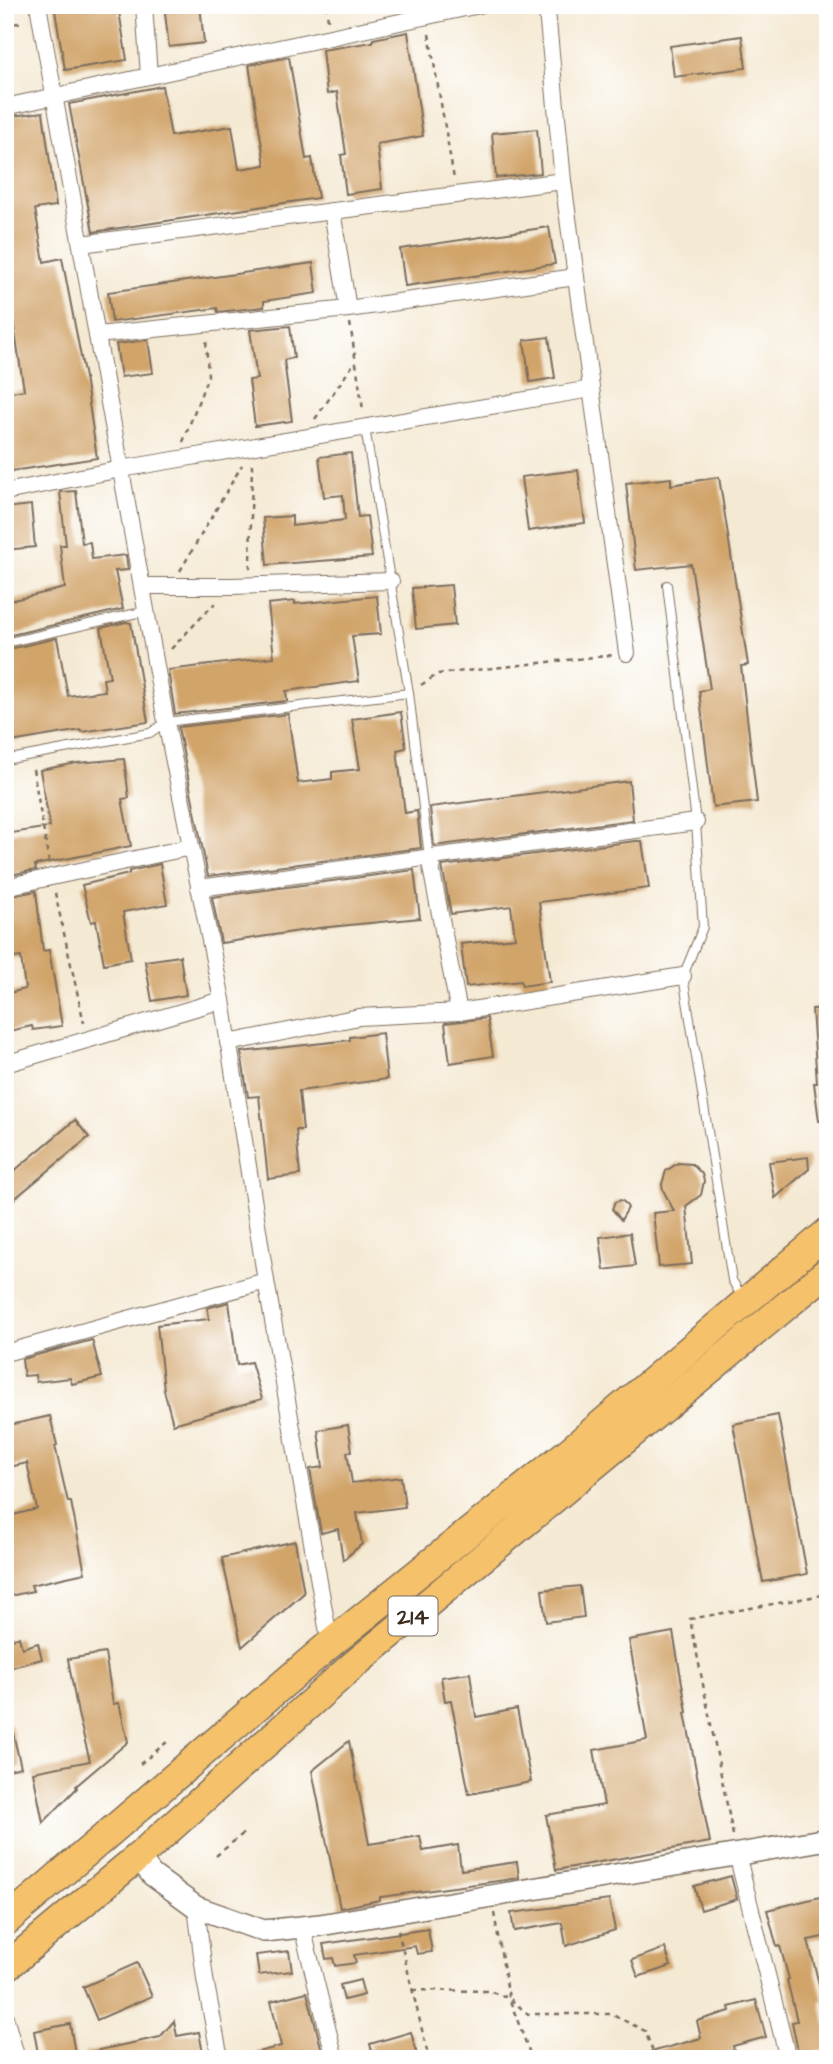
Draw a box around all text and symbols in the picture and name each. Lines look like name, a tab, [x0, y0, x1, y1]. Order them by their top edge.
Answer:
road number: 214	[388, 1596, 438, 1636]

